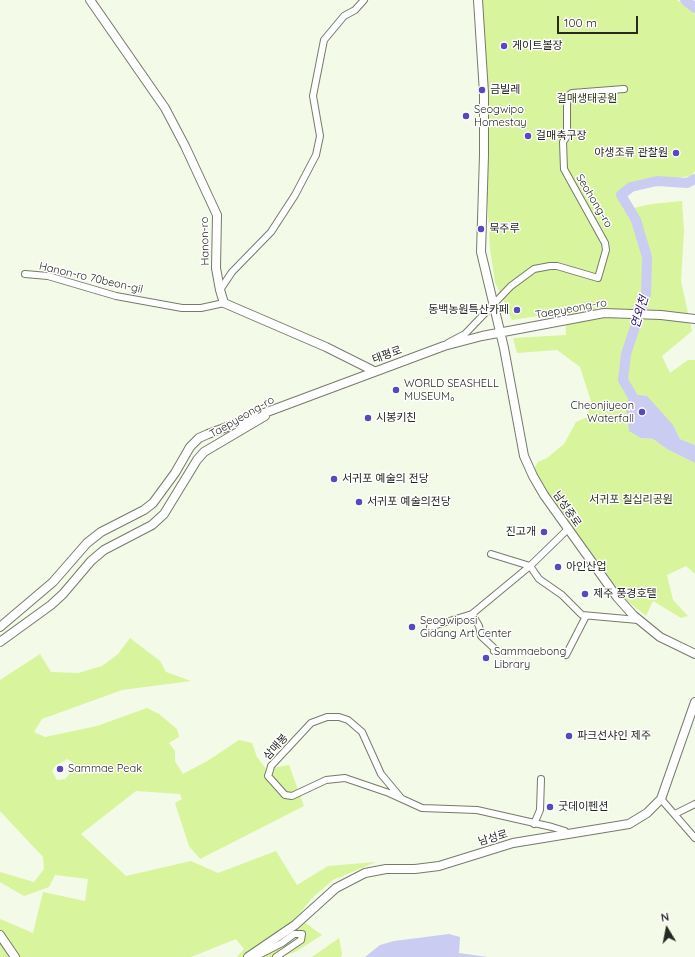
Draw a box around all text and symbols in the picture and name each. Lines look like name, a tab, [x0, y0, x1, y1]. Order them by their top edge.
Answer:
scale bar	[559, 8, 640, 34]
text: 100 m	[564, 15, 597, 30]
place label: 게이트볼장	[512, 39, 563, 53]
marker: 게이트볼장	[499, 41, 509, 51]
place label: 금빌레	[490, 83, 520, 97]
marker: 금빌레	[477, 85, 487, 95]
park label: 걸매생태공원	[557, 92, 617, 106]
place label: Seogwipo Homestay	[474, 103, 527, 129]
marker: Seogwipo Homestay	[461, 111, 471, 121]
place label: 걸매축구장	[536, 129, 587, 143]
marker: 걸매축구장	[523, 131, 533, 141]
place label: 야생조류 관찰원	[594, 146, 668, 160]
marker: 야생조류 관찰원	[671, 148, 681, 158]
street label: Seohong-ro	[573, 172, 615, 230]
street label: Hanon-ro	[198, 216, 212, 266]
place label: 묵주루	[489, 222, 519, 236]
marker: 묵주루	[476, 224, 486, 234]
street label: Hanon-ro 70beon-gil	[38, 260, 144, 296]
water label: 연외천	[628, 294, 652, 330]
street label: Taepyeong-ro	[534, 296, 608, 322]
place label: 동백농원특산카페	[428, 303, 509, 317]
marker: 동백농원특산카페	[512, 305, 522, 315]
street label: 태평로	[370, 344, 404, 366]
place label: WORLD SEASHELL MUSEUM。	[404, 377, 499, 403]
marker: WORLD SEASHELL MUSEUM。	[391, 385, 401, 395]
street label: Taepyeong-ro	[207, 393, 277, 441]
place label: Cheonjiyeon Waterfall	[571, 399, 634, 425]
marker: Cheonjiyeon Waterfall	[637, 407, 647, 417]
place label: 시봉키친	[376, 411, 416, 425]
marker: 시봉키친	[363, 413, 373, 423]
place label: 서귀포 예술의 전당	[342, 472, 429, 486]
marker: 서귀포 예술의 전당	[329, 474, 339, 484]
street label: 남성중로	[550, 489, 584, 529]
park label: 서귀포 칠십리공원	[589, 493, 673, 507]
place label: 서귀포 예술의전당	[367, 495, 451, 509]
marker: 서귀포 예술의전당	[354, 497, 364, 507]
place label: 진고개	[506, 525, 536, 539]
marker: 진고개	[539, 527, 549, 537]
place label: 아인산업	[566, 560, 606, 574]
marker: 아인산업	[553, 562, 563, 572]
place label: 제주 풍경호텔	[593, 587, 657, 601]
marker: 제주 풍경호텔	[580, 589, 590, 599]
place label: Seogwiposi Gidang Art Center	[420, 614, 512, 640]
marker: Seogwiposi Gidang Art Center	[407, 622, 417, 632]
place label: Sammaebong Library	[494, 645, 566, 671]
marker: Sammaebong Library	[481, 653, 491, 663]
place label: 파크선샤인 제주	[577, 729, 651, 743]
street label: 삼매봉	[261, 731, 291, 763]
marker: 파크선샤인 제주	[564, 731, 574, 741]
place label: Sammae Peak	[68, 762, 142, 776]
marker: Sammae Peak	[55, 764, 65, 774]
place label: 굿데이펜션	[558, 800, 609, 814]
marker: 굿데이펜션	[545, 802, 555, 812]
street label: 남성로	[477, 827, 509, 849]
north arrow	[647, 909, 687, 949]
text: N	[660, 910, 670, 925]

